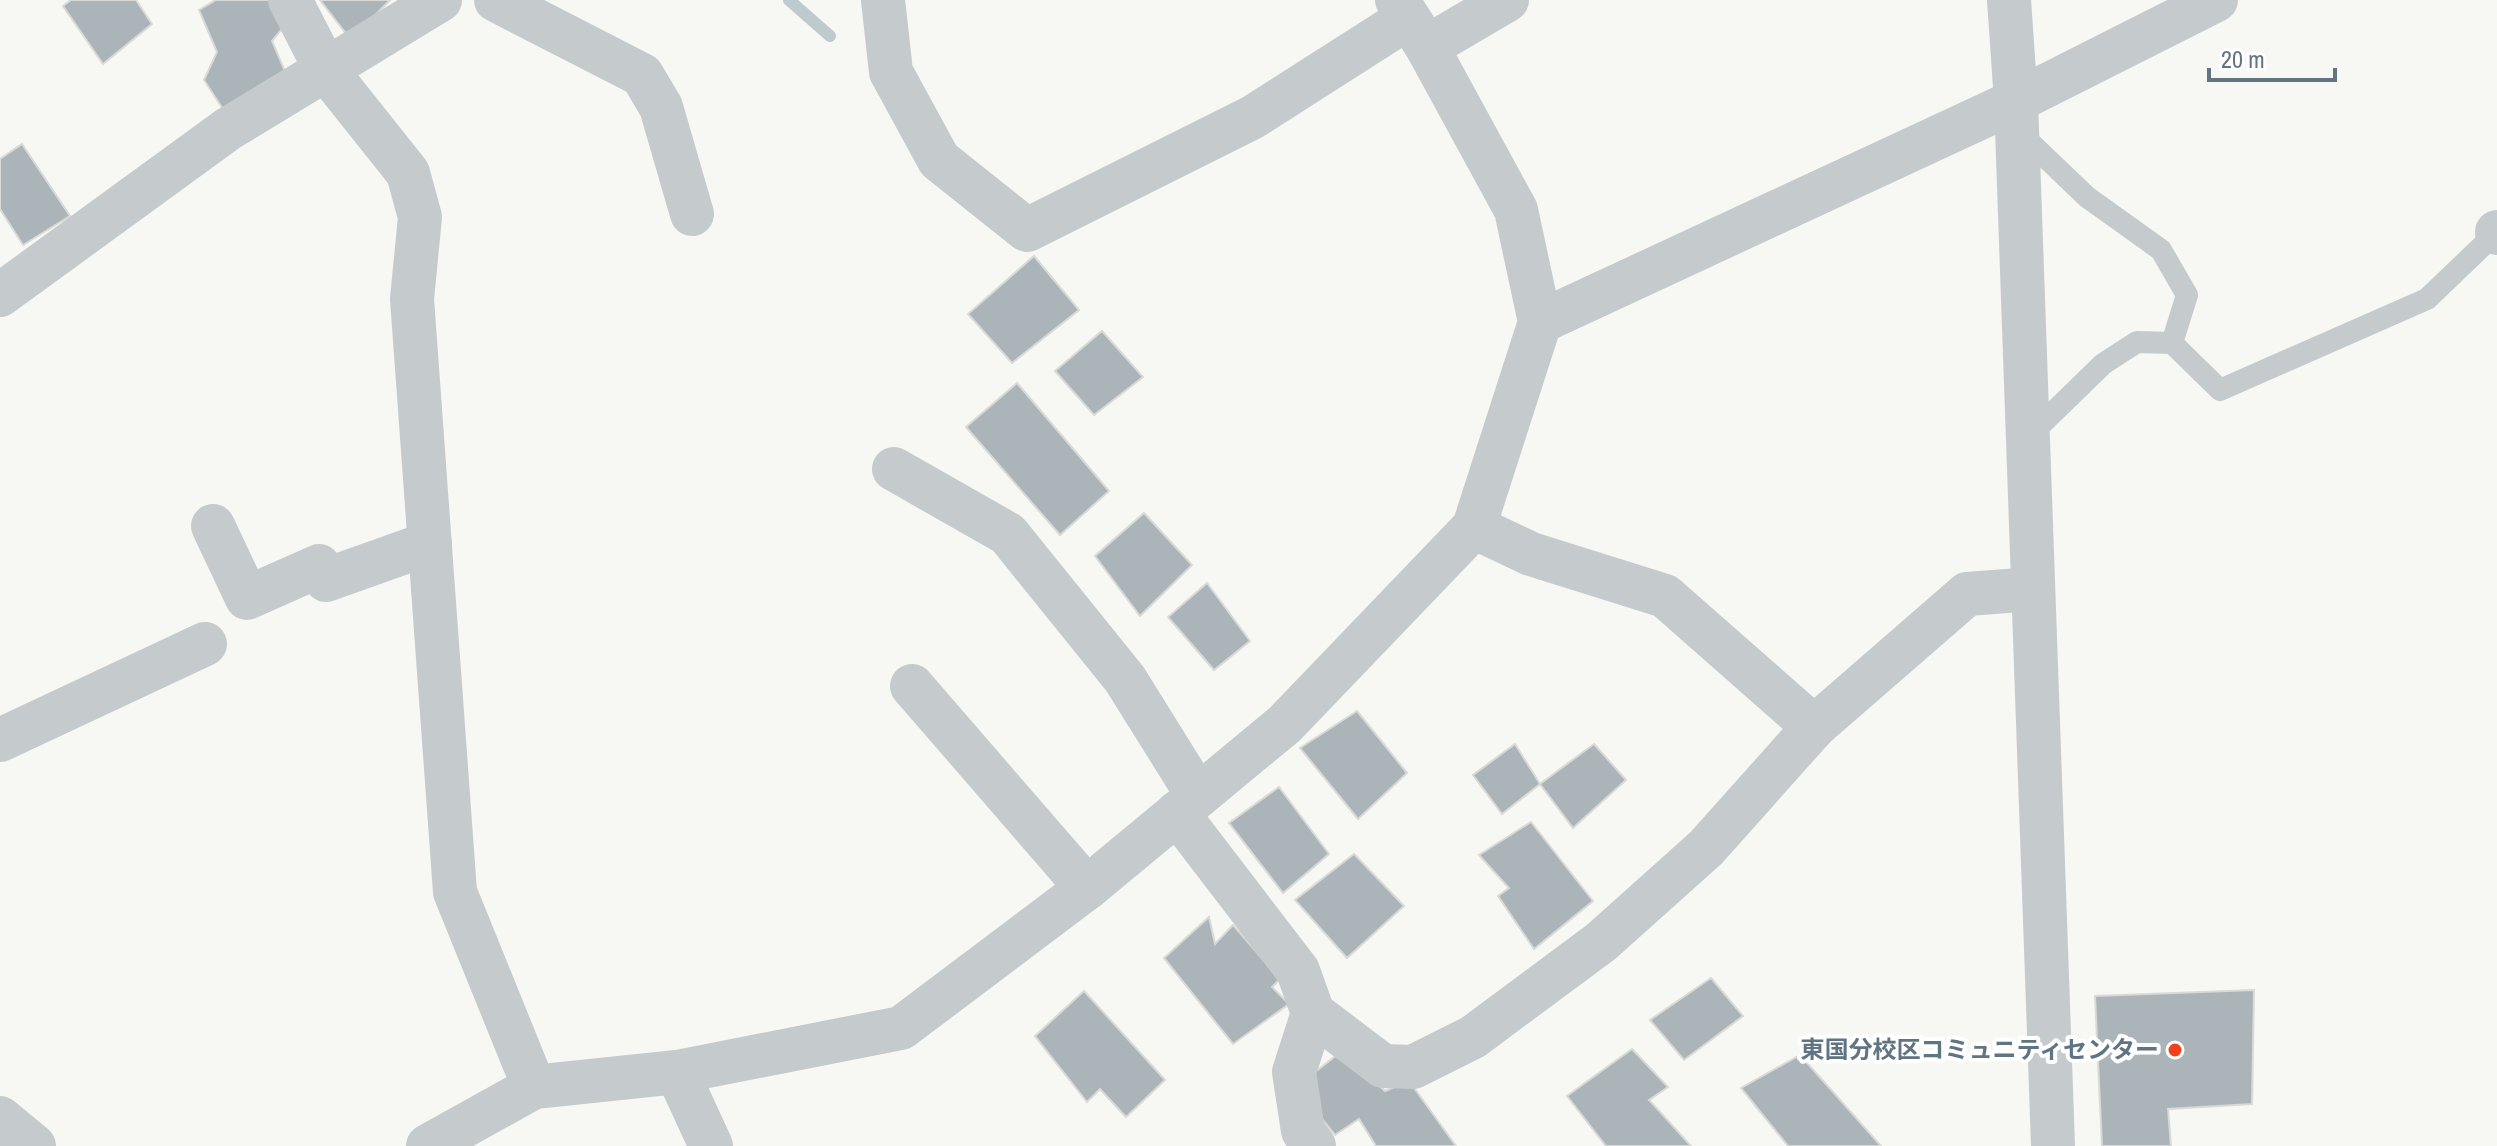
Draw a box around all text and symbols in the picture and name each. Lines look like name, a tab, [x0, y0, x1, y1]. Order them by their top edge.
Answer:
scale bar	[2209, 32, 2335, 82]
text: 20 m	[2221, 43, 2265, 75]
place label: 東国分校区コミュニティセンター	[1800, 1033, 2159, 1065]
marker: 東国分校区コミュニティセンター	[2166, 1041, 2184, 1059]

